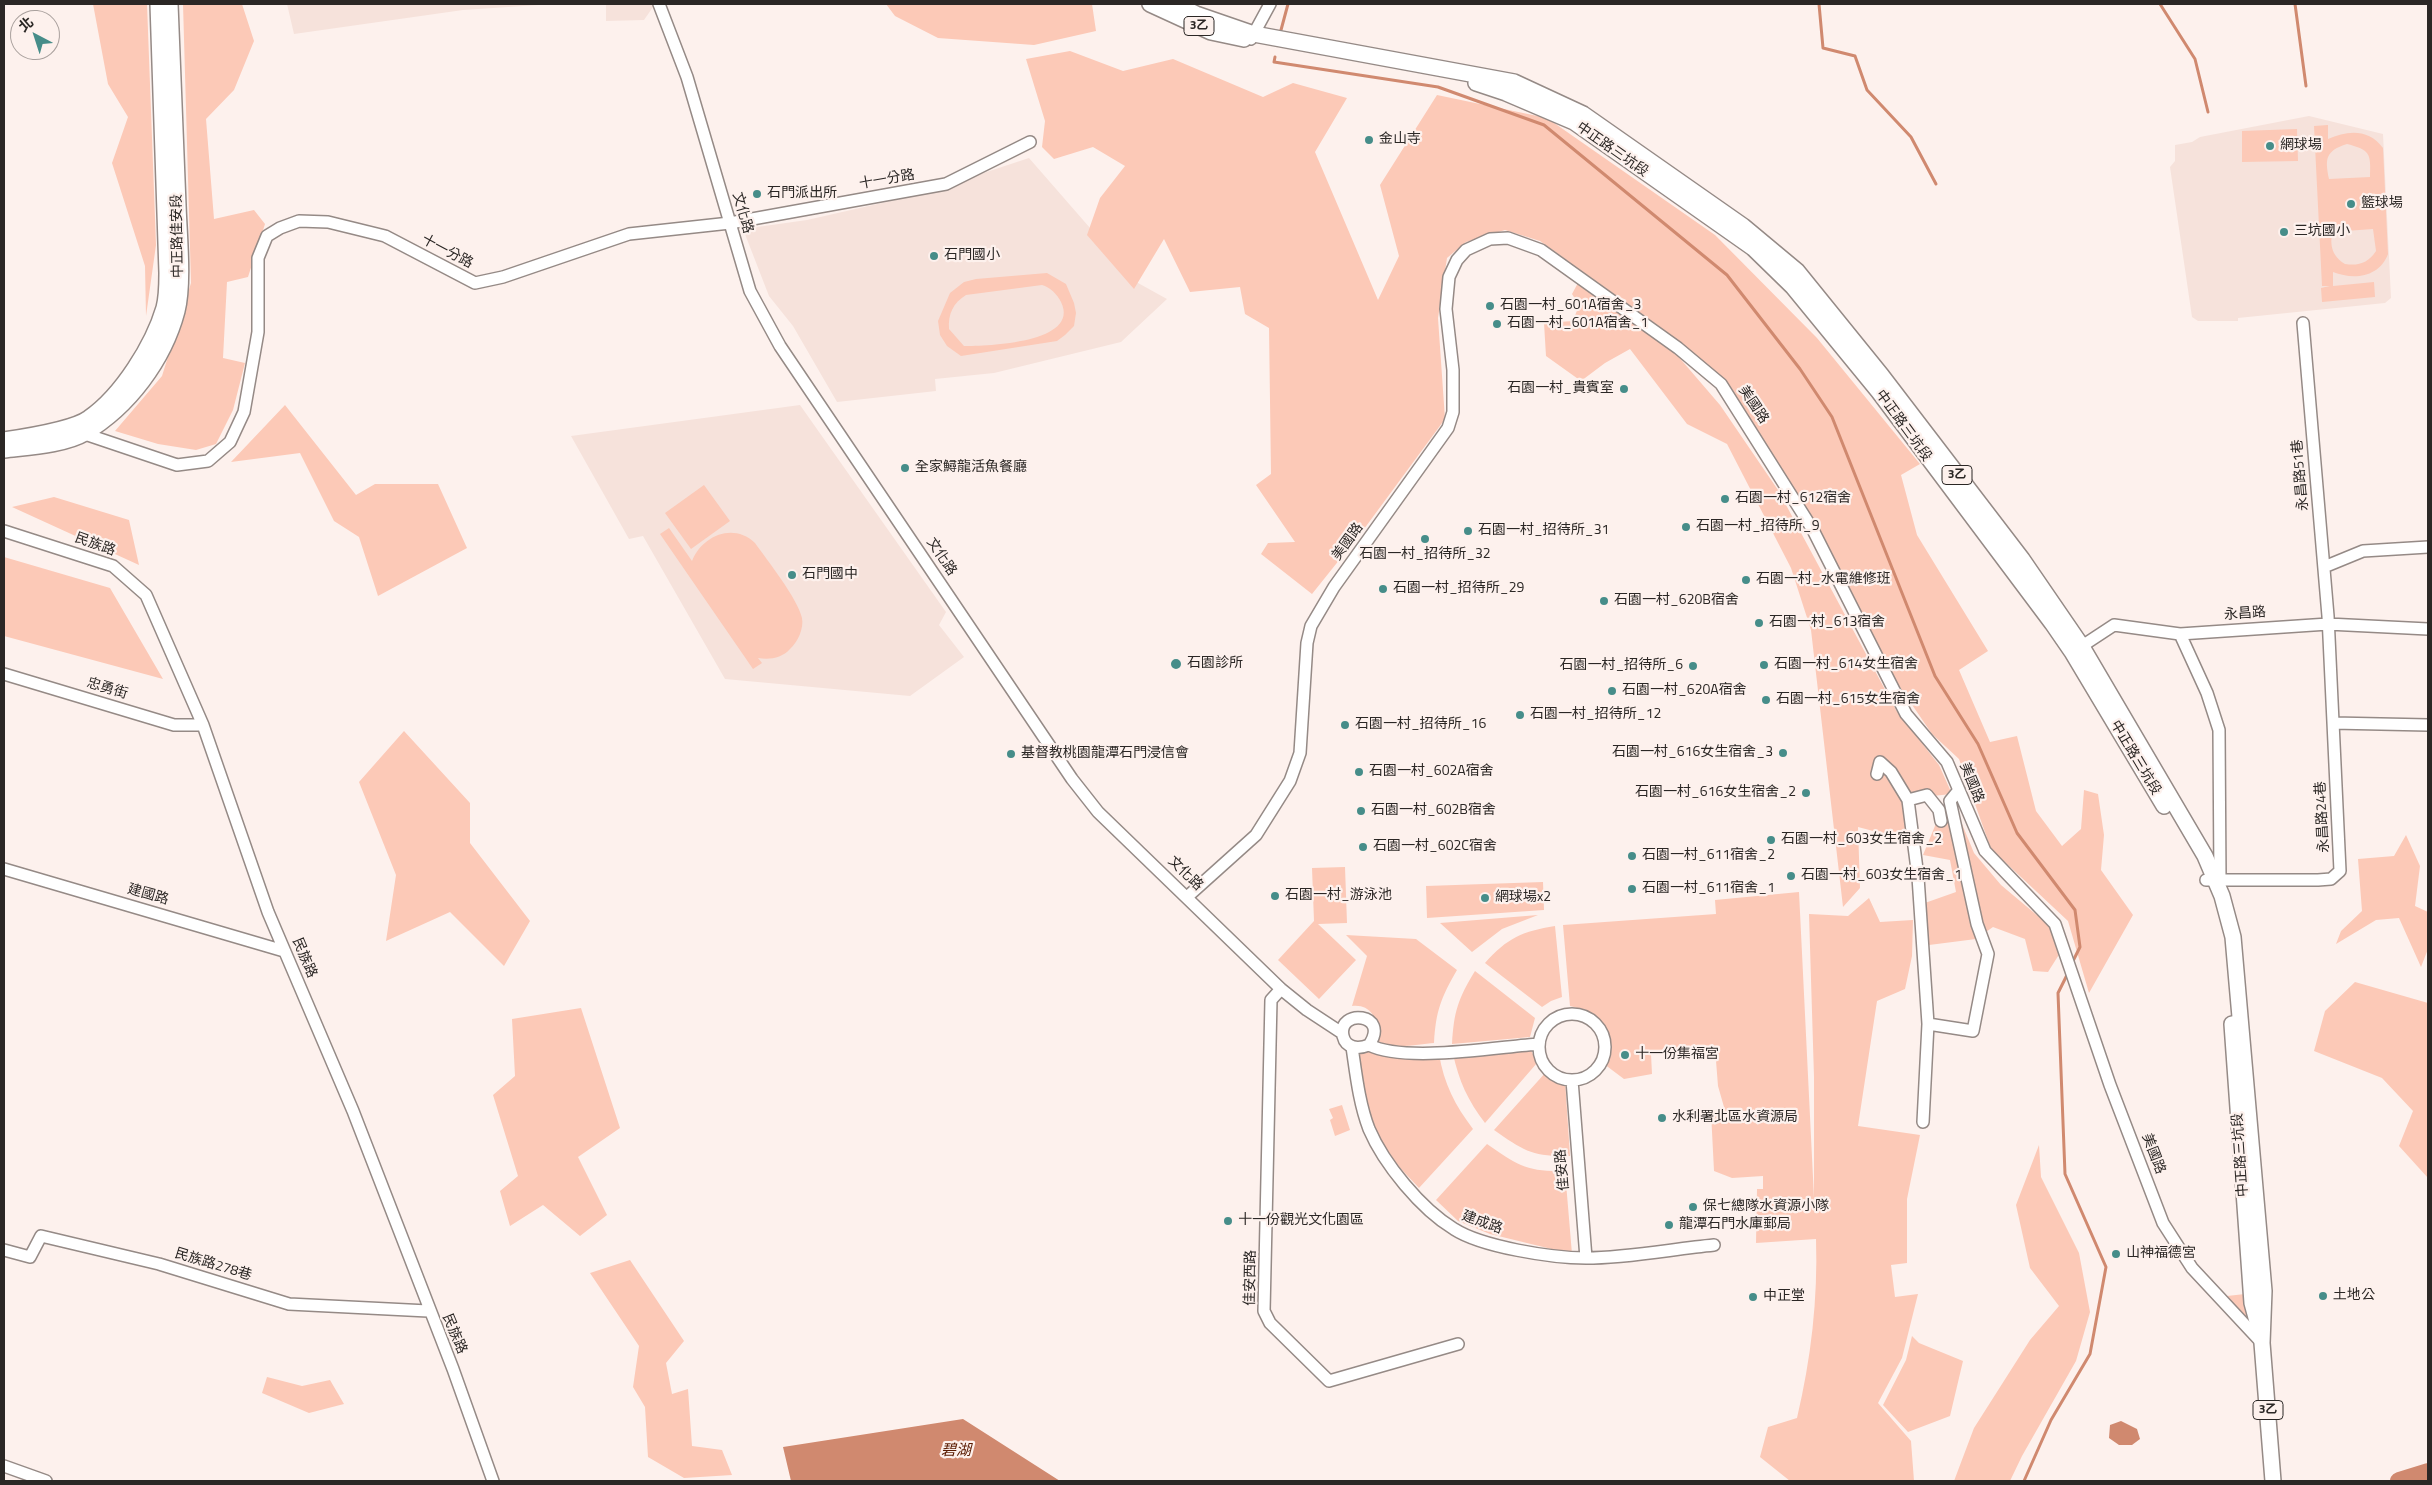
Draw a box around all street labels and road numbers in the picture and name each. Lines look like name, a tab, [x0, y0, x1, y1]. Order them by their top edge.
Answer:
road number: 3乙	[1184, 16, 1214, 36]
street label: 中正路三坑段	[1573, 119, 1651, 181]
street label: 十一分路	[858, 167, 916, 193]
street label: 文化路	[728, 190, 756, 236]
street label: 中正路佳安段	[169, 194, 187, 278]
street label: 十一分路	[418, 231, 476, 273]
street label: 美國路	[1734, 383, 1772, 427]
street label: 中正路三坑段	[1872, 387, 1934, 465]
street label: 永昌路51巷	[2290, 439, 2312, 511]
road number: 3乙	[1942, 466, 1972, 484]
street label: 美國路	[1329, 520, 1367, 564]
street label: 民族路	[72, 530, 118, 560]
street label: 文化路	[922, 535, 960, 579]
street label: 永昌路	[2223, 604, 2267, 624]
street label: 忠勇街	[84, 675, 130, 703]
street label: 中正路三坑段	[2106, 718, 2164, 798]
street label: 美國路	[1955, 760, 1987, 806]
street label: 永昌路24巷	[2313, 781, 2333, 853]
street label: 文化路	[1164, 853, 1206, 895]
street label: 建國路	[125, 881, 171, 909]
street label: 民族路	[288, 935, 320, 981]
street label: 中正路三坑段	[2230, 1113, 2252, 1197]
street label: 美國路	[2138, 1131, 2168, 1177]
street label: 佳安路	[1553, 1148, 1573, 1192]
street label: 建成路	[1459, 1208, 1505, 1238]
street label: 民族路278巷	[173, 1245, 253, 1285]
street label: 佳安西路	[1242, 1250, 1260, 1306]
street label: 民族路	[438, 1311, 470, 1357]
road number: 3乙	[2253, 1400, 2283, 1420]

